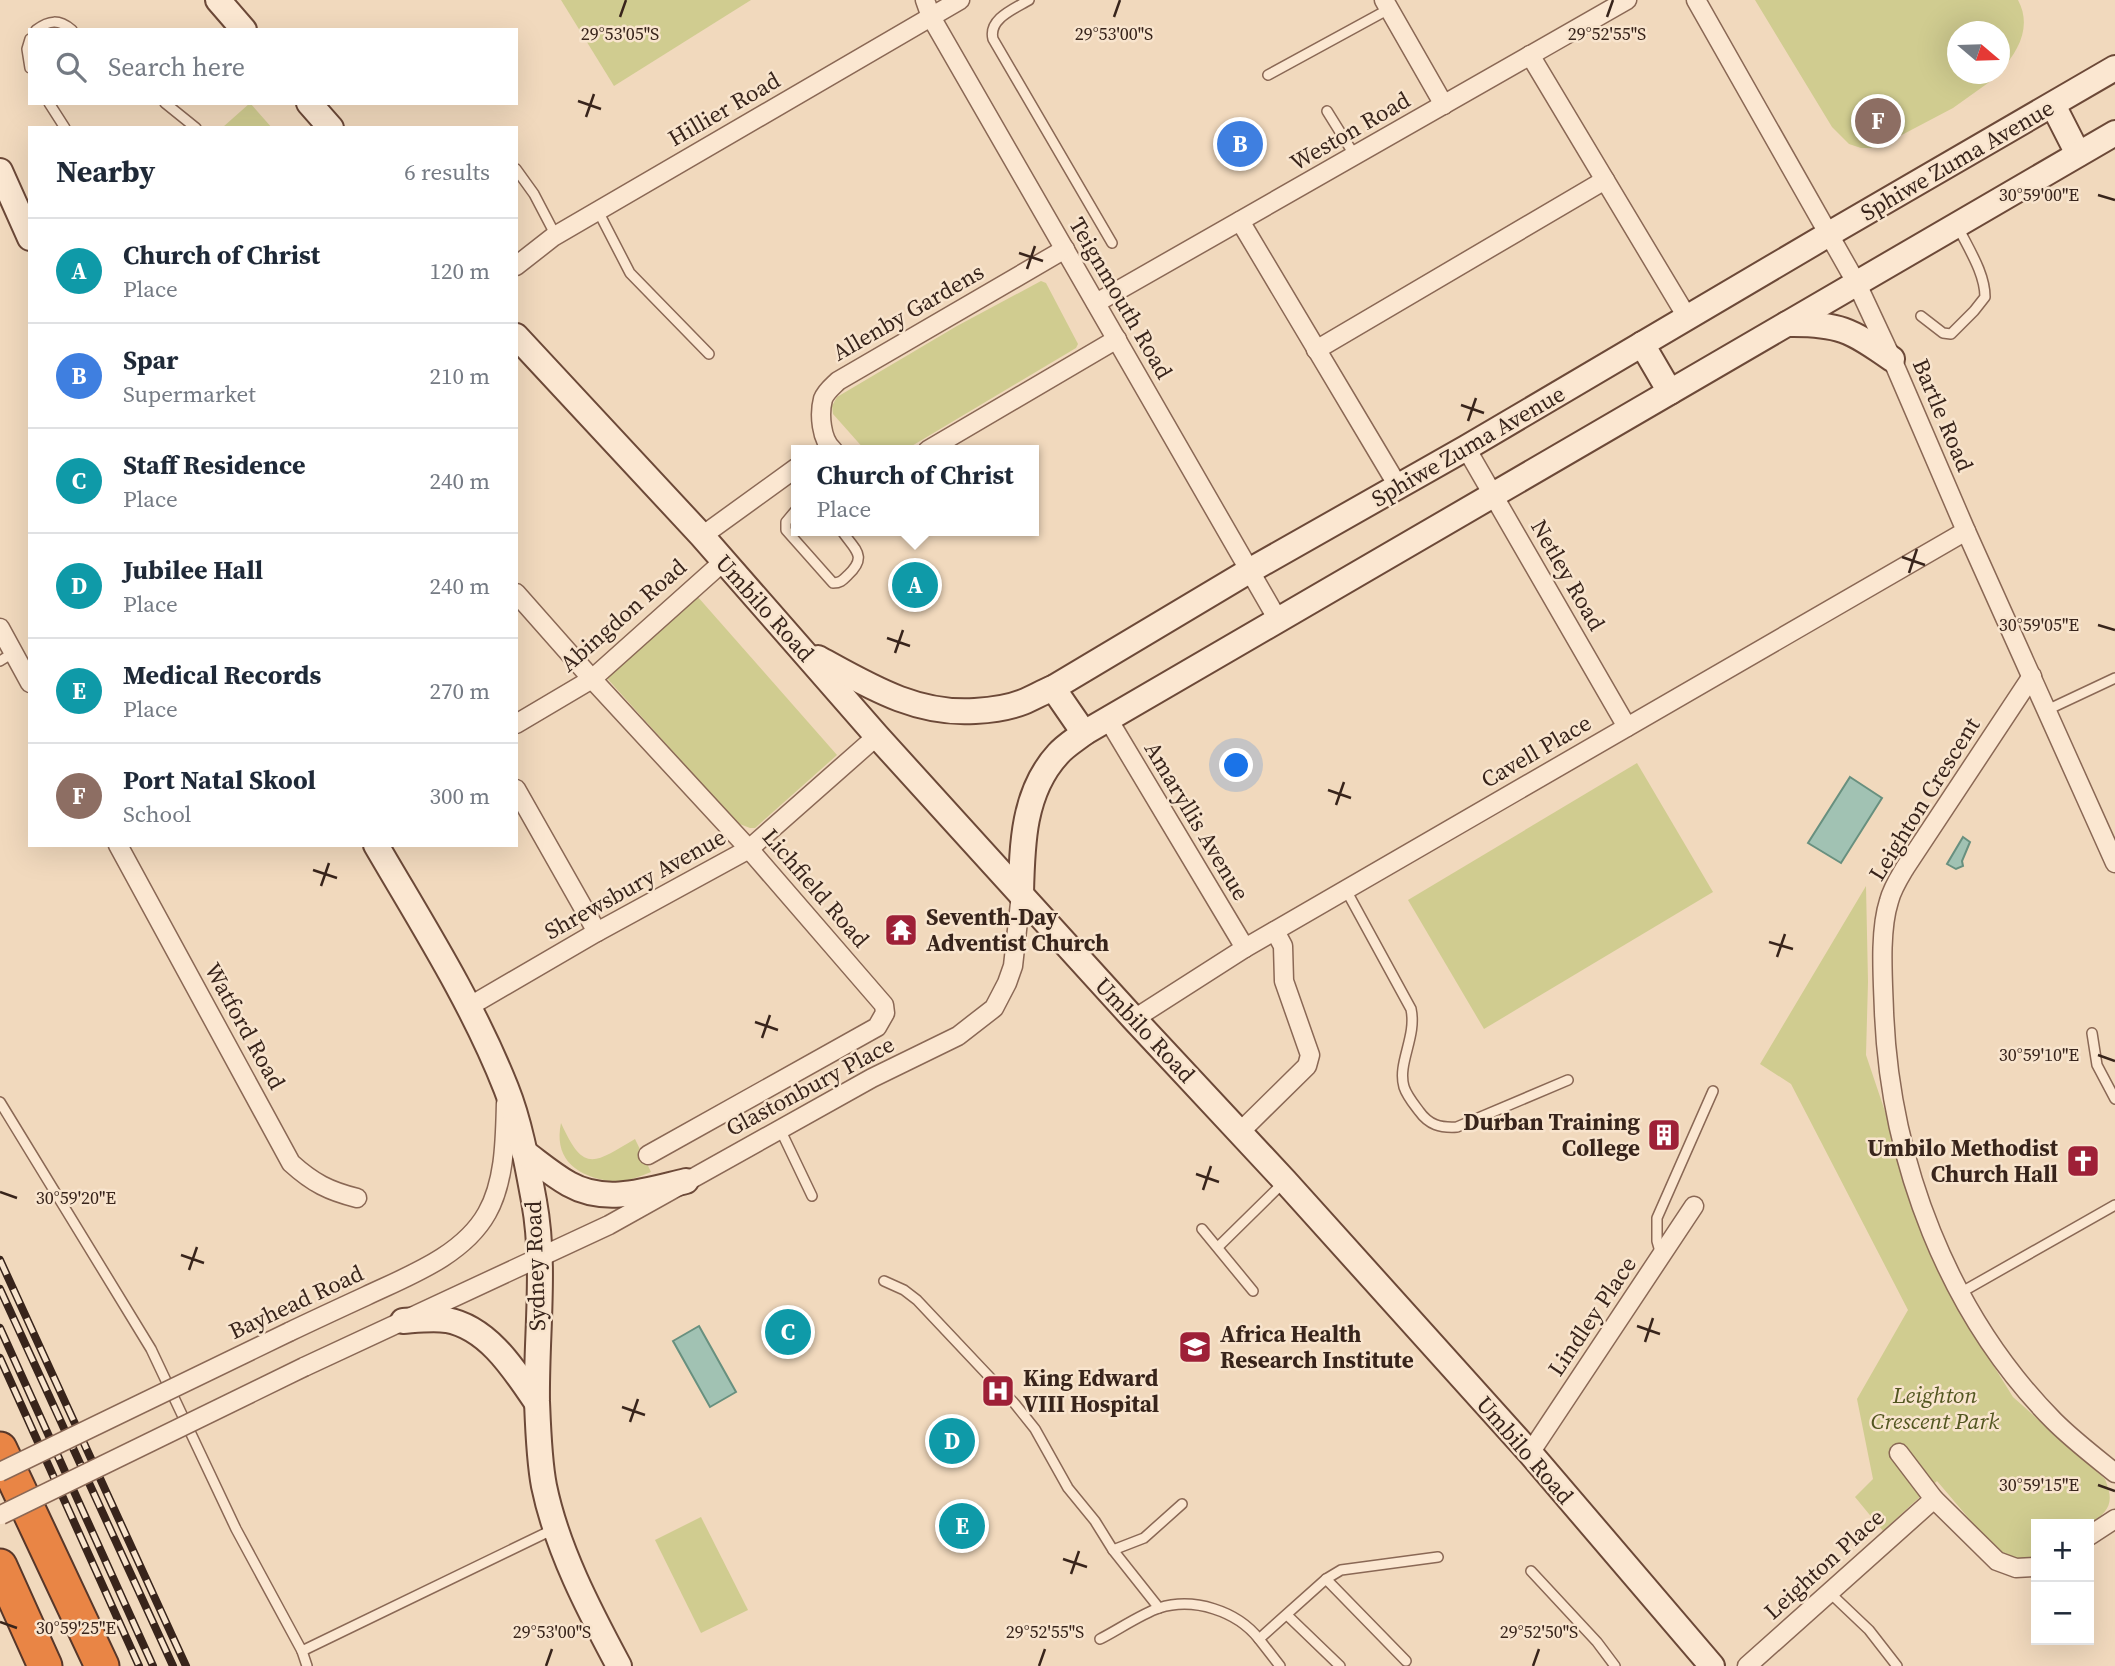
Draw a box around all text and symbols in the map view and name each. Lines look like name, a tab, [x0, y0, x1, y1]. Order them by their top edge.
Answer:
text: 29°53'05"S	[581, 21, 659, 46]
text: 29°53'00"S	[1075, 21, 1153, 46]
text: 29°52'55"S	[1568, 21, 1646, 46]
north arrow	[1947, 21, 2010, 84]
search box	[28, 28, 518, 105]
icon: search	[52, 48, 90, 86]
text: Search here	[108, 49, 245, 85]
street label: Hillier Road	[662, 64, 786, 154]
street label: Weston Road	[1284, 84, 1416, 178]
street label: Sphiwe Zuma Avenue	[1854, 92, 2060, 228]
pin: F	[1855, 95, 1901, 147]
pin: B	[1217, 118, 1263, 170]
text: Nearby	[56, 151, 155, 192]
text: 6 results	[404, 156, 490, 188]
text: 30°59'00"E	[1999, 182, 2079, 207]
street label: Teignmouth Road	[1062, 211, 1180, 385]
text: Church of Christ	[123, 237, 320, 273]
text: A	[71, 255, 87, 287]
text: 120 m	[429, 255, 490, 287]
street label: Allenby Gardens	[826, 256, 990, 368]
text: Place	[123, 273, 178, 305]
text: Spar	[123, 342, 178, 378]
street label: Bartle Road	[1905, 354, 1981, 476]
text: B	[72, 360, 86, 392]
text: 210 m	[429, 360, 490, 392]
text: Supermarket	[123, 378, 256, 410]
street label: Sphiwe Zuma Avenue	[1365, 378, 1571, 514]
popup	[791, 445, 1039, 536]
text: Staff Residence	[123, 447, 306, 483]
text: Church of Christ	[816, 457, 1014, 493]
text: C	[72, 465, 86, 497]
text: 240 m	[429, 465, 490, 497]
text: Place	[123, 483, 178, 515]
text: Place	[816, 493, 871, 525]
street label: Netley Road	[1523, 514, 1613, 636]
street label: Umbilo Road	[708, 548, 822, 668]
street label: Abingdon Road	[553, 551, 693, 679]
text: Jubilee Hall	[123, 552, 263, 588]
pin: A	[892, 559, 938, 611]
text: D	[71, 570, 87, 602]
text: 240 m	[429, 570, 490, 602]
text: Place	[123, 588, 178, 620]
text: 30°59'05"E	[1999, 612, 2079, 637]
text: Medical Records	[123, 657, 321, 693]
text: E	[72, 675, 86, 707]
text: 270 m	[429, 675, 490, 707]
text: Place	[123, 693, 178, 725]
street label: Cavell Place	[1475, 707, 1597, 795]
street label: Leighton Crescent	[1861, 711, 1987, 887]
street label: Amaryllis Avenue	[1137, 735, 1257, 907]
your location	[1219, 748, 1253, 782]
text: Port Natal Skool	[123, 762, 316, 798]
text: F	[72, 780, 86, 812]
text: 300 m	[429, 780, 490, 812]
text: School	[123, 798, 191, 830]
street label: Shrewsbury Avenue	[539, 821, 731, 947]
street label: Lichfield Road	[755, 822, 877, 954]
place label: Seventh-Day Adventist Church	[926, 901, 1109, 959]
temple icon: Seventh-Day Adventist Church	[882, 911, 920, 949]
street label: Watford Road	[197, 957, 293, 1095]
street label: Umbilo Road	[1088, 970, 1202, 1090]
street label: Glastonbury Place	[720, 1028, 900, 1144]
text: 30°59'10"E	[1999, 1042, 2079, 1067]
place label: Durban Training College	[1463, 1106, 1641, 1164]
building icon: Durban Training College	[1645, 1116, 1683, 1154]
place label: Umbilo Methodist Church Hall	[1867, 1132, 2059, 1190]
church icon: Umbilo Methodist Church Hall	[2064, 1142, 2102, 1180]
text: 30°59'20"E	[36, 1185, 116, 1210]
street label: Sydney Road	[517, 1200, 553, 1332]
street label: Lindley Place	[1540, 1250, 1644, 1382]
street label: Bayhead Road	[224, 1257, 368, 1347]
pin: C	[765, 1306, 811, 1358]
place label: Africa Health Research Institute	[1220, 1318, 1414, 1376]
school or university icon: Africa Health Research Institute	[1176, 1328, 1214, 1366]
place label: King Edward VIII Hospital	[1023, 1362, 1159, 1420]
hospital icon: King Edward VIII Hospital	[979, 1372, 1017, 1410]
park label: Leighton Crescent Park	[1871, 1379, 1999, 1437]
street label: Umbilo Road	[1469, 1389, 1581, 1511]
pin: D	[929, 1415, 975, 1467]
text: 30°59'15"E	[1999, 1472, 2079, 1497]
pin: E	[939, 1500, 985, 1552]
street label: Leighton Place	[1757, 1501, 1891, 1627]
map controls	[2031, 1519, 2094, 1645]
button: +	[2031, 1519, 2094, 1582]
button: −	[2031, 1582, 2094, 1645]
text: 30°59'25"E	[36, 1615, 116, 1640]
text: 29°53'00"S	[513, 1619, 591, 1644]
text: 29°52'55"S	[1006, 1619, 1084, 1644]
text: 29°52'50"S	[1500, 1619, 1578, 1644]

